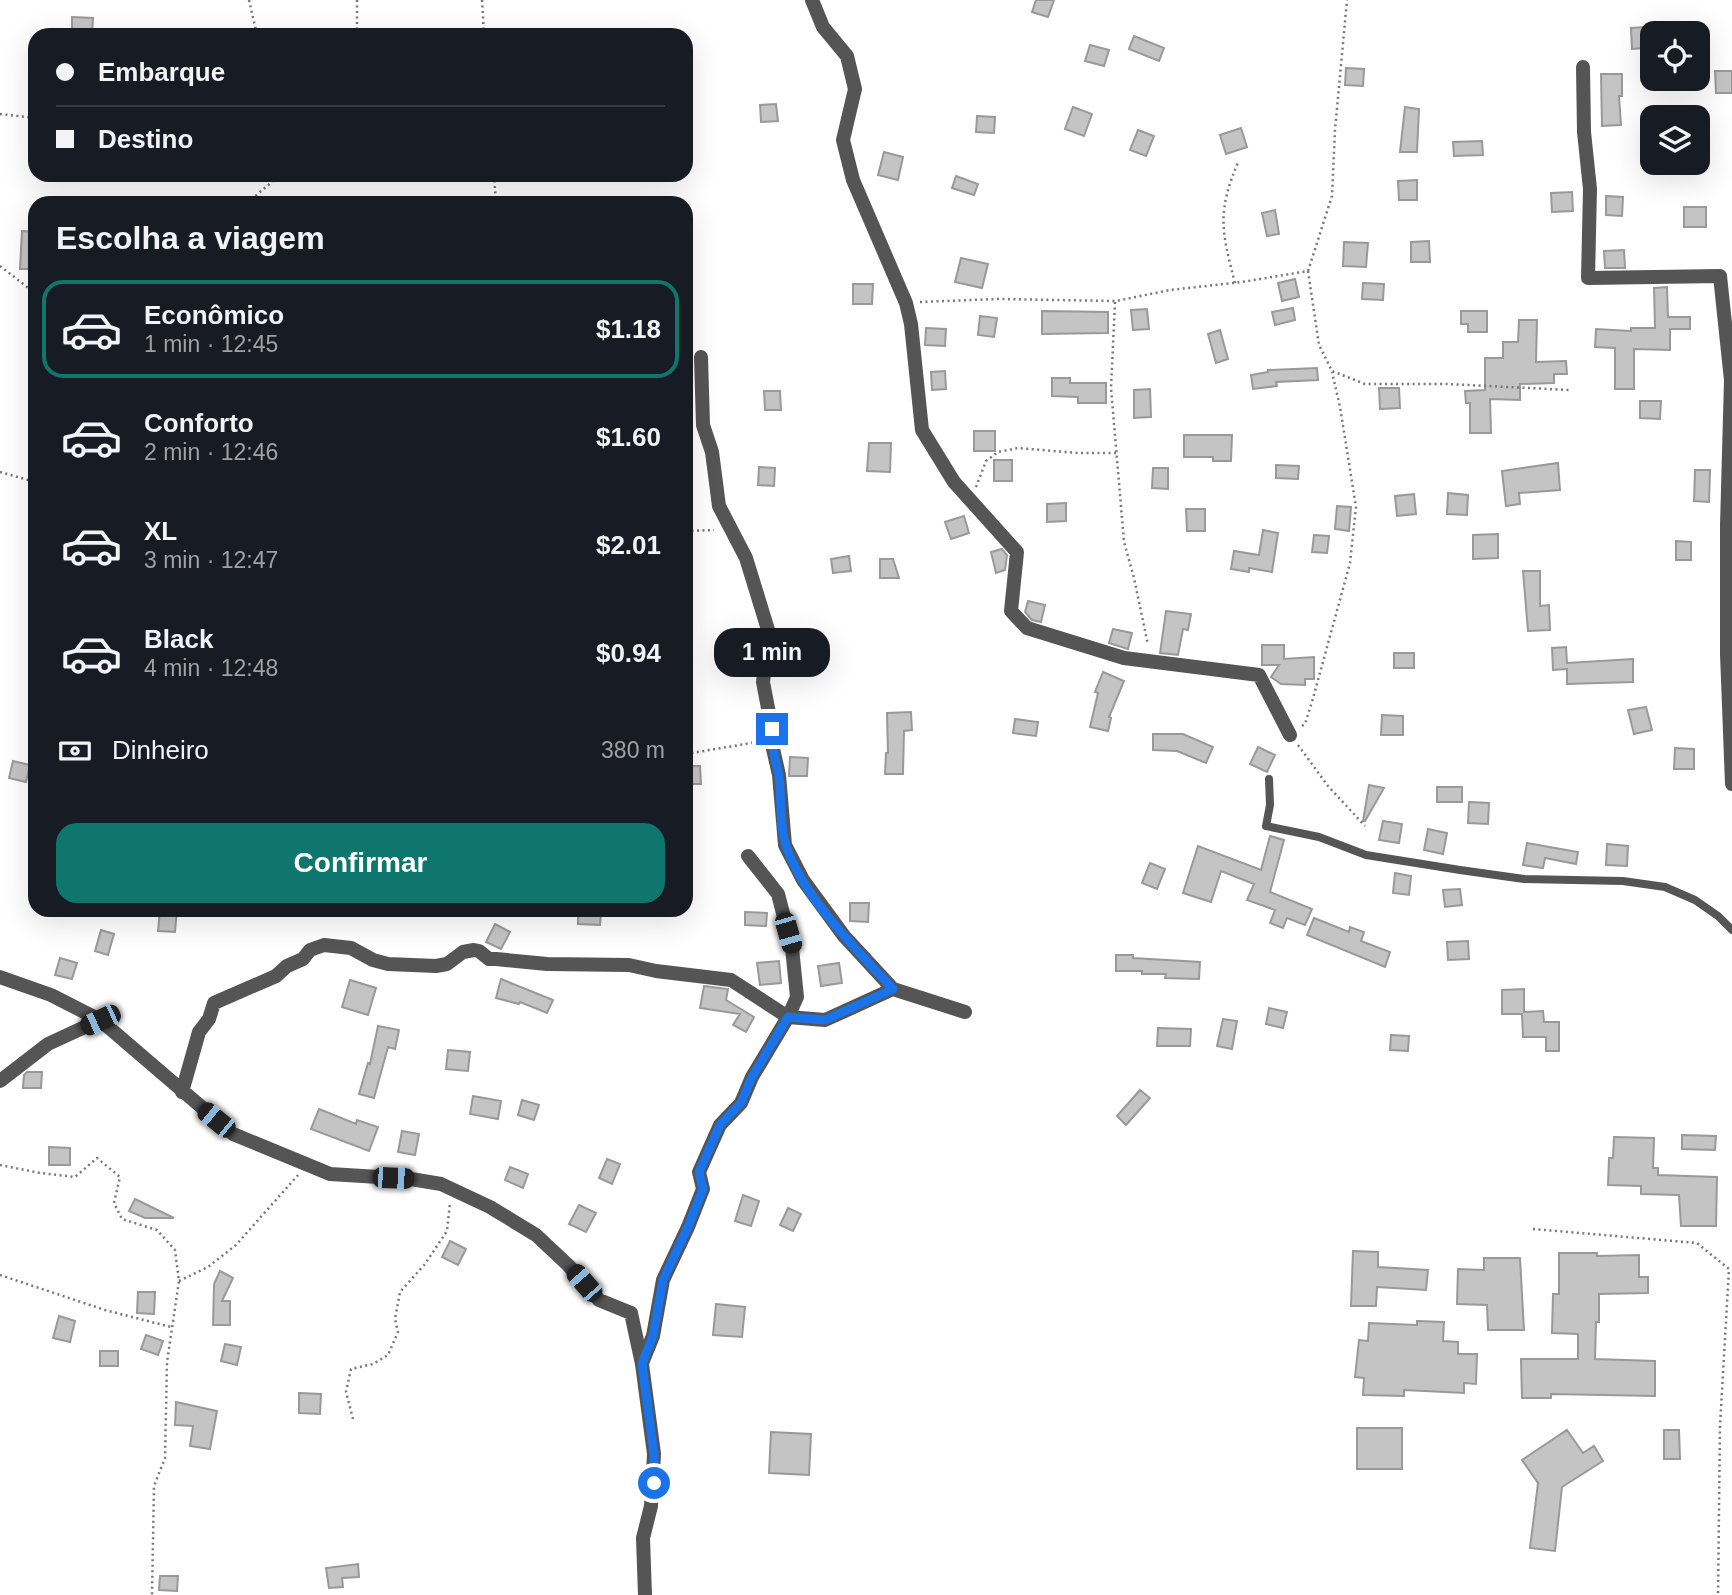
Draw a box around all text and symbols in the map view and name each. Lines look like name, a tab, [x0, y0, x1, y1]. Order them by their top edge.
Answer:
map controls	[1640, 21, 1710, 175]
button: locate	[1640, 21, 1710, 91]
text: Embarque	[98, 57, 225, 87]
button: layers	[1640, 105, 1710, 175]
text: Destino	[98, 124, 193, 154]
text: Escolha a viagem	[56, 220, 325, 256]
icon: car	[60, 298, 123, 361]
text: Econômico	[144, 300, 284, 330]
text: $1.18	[596, 314, 661, 344]
text: 1 min · 12:45	[144, 331, 278, 357]
icon: car	[60, 406, 123, 469]
text: Conforto	[144, 408, 254, 438]
text: $1.60	[596, 422, 661, 452]
text: 2 min · 12:46	[144, 439, 278, 465]
icon: car	[60, 514, 123, 577]
text: XL	[144, 516, 177, 546]
text: $2.01	[596, 530, 661, 560]
text: 3 min · 12:47	[144, 547, 278, 573]
icon: car	[60, 622, 123, 685]
text: Black	[144, 624, 213, 654]
callout: 1 min	[714, 628, 830, 676]
text: $0.94	[596, 638, 661, 668]
text: 1 min	[742, 639, 802, 665]
text: 4 min · 12:48	[144, 655, 278, 681]
route end	[756, 713, 788, 745]
icon: cash	[56, 732, 94, 770]
text: Dinheiro	[112, 735, 209, 765]
text: 380 m	[601, 737, 665, 763]
button: Confirmar	[56, 823, 665, 903]
car	[773, 910, 804, 956]
car	[77, 1002, 124, 1038]
car	[194, 1099, 239, 1141]
car	[372, 1167, 415, 1189]
car	[563, 1260, 606, 1306]
route start	[638, 1467, 670, 1499]

